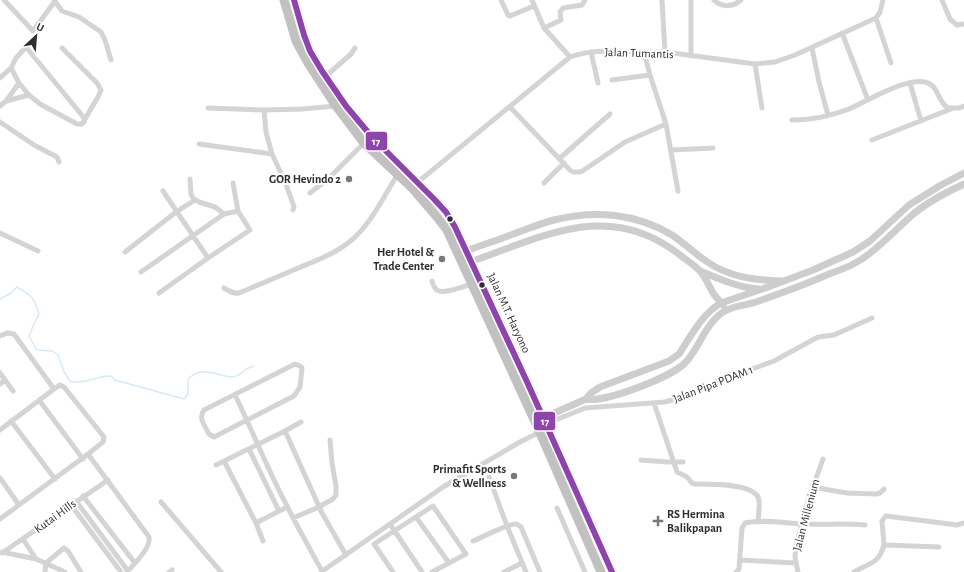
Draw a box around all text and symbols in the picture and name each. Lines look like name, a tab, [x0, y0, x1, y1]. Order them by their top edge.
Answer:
north arrow	[16, 16, 56, 56]
text: U	[35, 21, 46, 34]
street label: Jalan Tumantis	[604, 46, 674, 60]
line badge: 17	[365, 131, 388, 151]
text: 17	[372, 136, 381, 147]
place label: GOR Hevindo 2	[269, 173, 341, 185]
marker: GOR Hevindo 2	[344, 174, 354, 184]
unlabelled marker	[445, 214, 455, 224]
place label: Her Hotel & Trade Center	[373, 246, 435, 272]
marker: Her Hotel & Trade Center	[437, 254, 447, 264]
street label: Jalan M.T. Haryono	[484, 271, 533, 355]
unlabelled marker	[477, 280, 487, 290]
street label: Jalan Pipa PDAM 1	[671, 363, 755, 405]
line badge: 17	[533, 411, 556, 431]
text: 17	[541, 416, 550, 427]
place label: Primafit Sports & Wellness	[433, 463, 506, 489]
marker: Primafit Sports & Wellness	[509, 471, 519, 481]
street label: Jalan Millenium	[791, 478, 821, 552]
street label: Kutai Hills	[32, 497, 78, 535]
place label: RS Hermina Balikpapan	[667, 508, 725, 534]
marker: RS Hermina Balikpapan	[652, 515, 664, 527]

